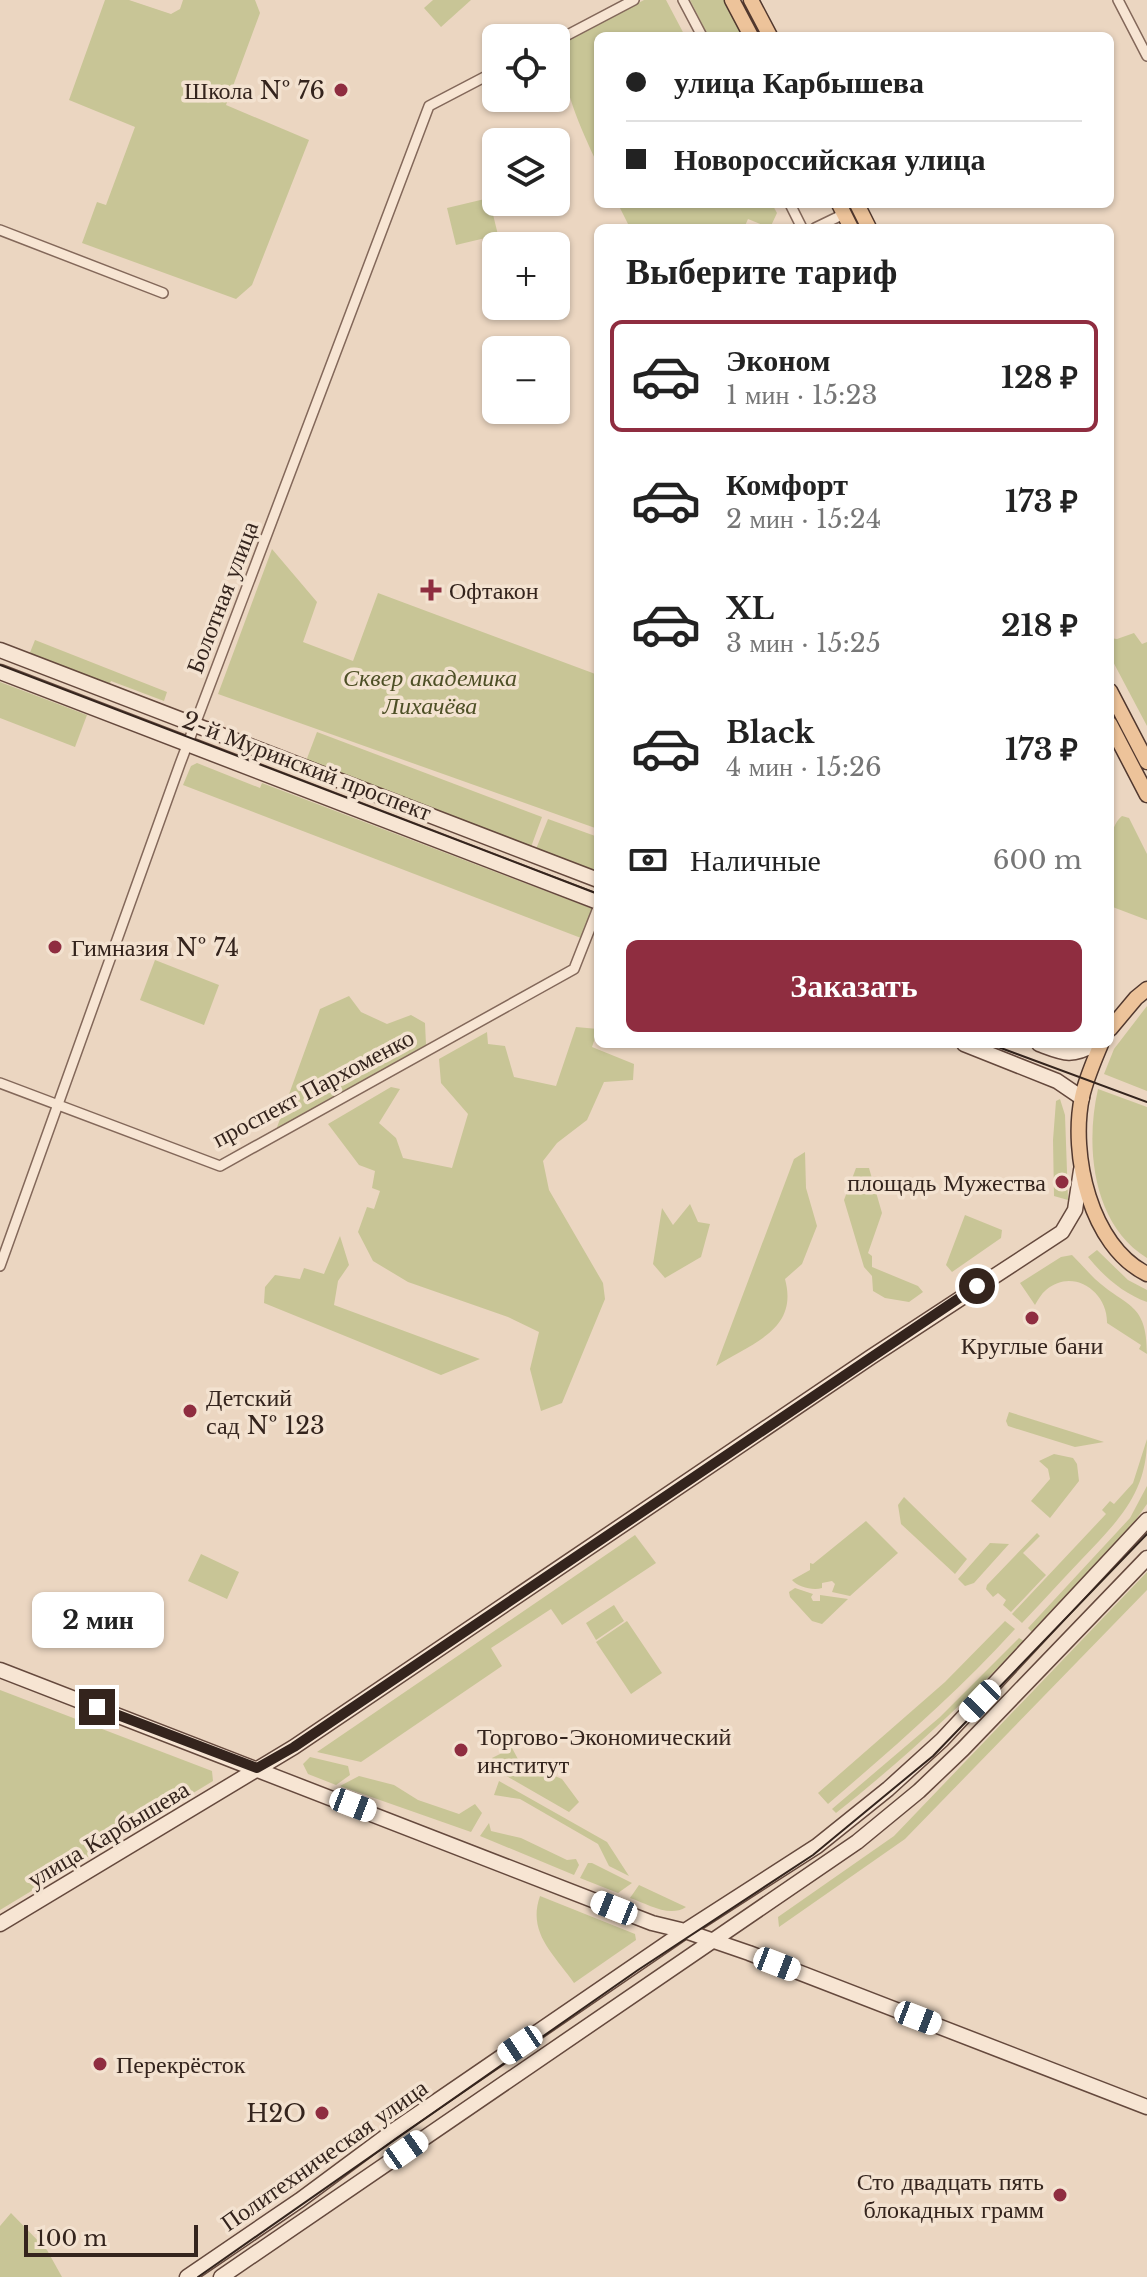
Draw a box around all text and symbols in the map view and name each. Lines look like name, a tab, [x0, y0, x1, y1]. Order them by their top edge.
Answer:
map controls	[482, 24, 570, 424]
button: locate	[482, 24, 570, 112]
text: улица Карбышева	[674, 64, 924, 101]
place label: Школа № 76	[184, 76, 325, 105]
marker: Школа № 76	[332, 81, 350, 99]
button: layers	[482, 128, 570, 216]
text: Новороссийская улица	[674, 141, 985, 178]
button: +	[482, 232, 570, 320]
text: Выберите тариф	[626, 249, 897, 294]
button: −	[482, 336, 570, 424]
icon: car	[630, 340, 702, 412]
text: Эконом	[726, 342, 830, 379]
text: 128 ₽	[1001, 359, 1078, 396]
text: 1 мин · 15:23	[726, 379, 877, 411]
icon: car	[630, 464, 702, 536]
text: Комфорт	[726, 466, 848, 503]
text: 173 ₽	[1005, 483, 1078, 520]
text: 2 мин · 15:24	[726, 503, 881, 535]
street label: Болотная улица	[180, 517, 264, 677]
place label: Офтакон	[449, 576, 539, 605]
marker: Офтакон	[420, 579, 442, 601]
icon: car	[630, 588, 702, 660]
text: XL	[726, 590, 774, 627]
text: 218 ₽	[1001, 607, 1078, 644]
text: 3 мин · 15:25	[726, 627, 881, 659]
park label: Сквер академика Лихачёва	[343, 663, 517, 720]
street label: 2-й Муринский проспект	[178, 705, 436, 827]
icon: car	[630, 712, 702, 784]
text: Black	[726, 714, 814, 751]
text: 173 ₽	[1005, 731, 1078, 768]
text: 4 мин · 15:26	[726, 751, 882, 783]
icon: cash	[626, 838, 670, 882]
text: Наличные	[690, 842, 821, 879]
text: 600 m	[993, 844, 1082, 876]
place label: Гимназия № 74	[71, 933, 239, 962]
marker: Гимназия № 74	[46, 938, 64, 956]
button: Заказать	[626, 940, 1082, 1032]
street label: проспект Пархоменко	[207, 1023, 419, 1153]
place label: площадь Мужества	[847, 1168, 1046, 1197]
marker: площадь Мужества	[1053, 1173, 1071, 1191]
route start	[959, 1268, 995, 1304]
marker: Круглые бани	[1023, 1309, 1041, 1327]
place label: Круглые бани	[961, 1331, 1103, 1360]
place label: Детский сад № 123	[206, 1383, 325, 1440]
marker: Детский сад № 123	[181, 1402, 199, 1420]
callout: 2 мин	[31, 1591, 163, 1647]
text: 2 мин	[62, 1604, 134, 1636]
car	[955, 1675, 1005, 1727]
route end	[79, 1689, 115, 1725]
place label: Торгово-Экономический институт	[477, 1722, 732, 1779]
marker: Торгово-Экономический институт	[452, 1741, 470, 1759]
street label: улица Карбышева	[22, 1774, 194, 1894]
car	[326, 1785, 380, 1825]
car	[587, 1888, 641, 1928]
car	[750, 1944, 804, 1984]
car	[891, 1998, 945, 2038]
car	[493, 2022, 547, 2068]
place label: Перекрёсток	[116, 2050, 246, 2079]
marker: Перекрёсток	[91, 2055, 109, 2073]
street label: Политехническая улица	[215, 2073, 433, 2237]
place label: H2O	[246, 2099, 306, 2128]
marker: H2O	[313, 2104, 331, 2122]
car	[379, 2126, 433, 2174]
place label: Сто двадцать пять блокадных грамм	[857, 2167, 1044, 2224]
marker: Сто двадцать пять блокадных грамм	[1051, 2186, 1069, 2204]
scale bar	[24, 2221, 198, 2257]
text: 100 m	[36, 2225, 107, 2252]

